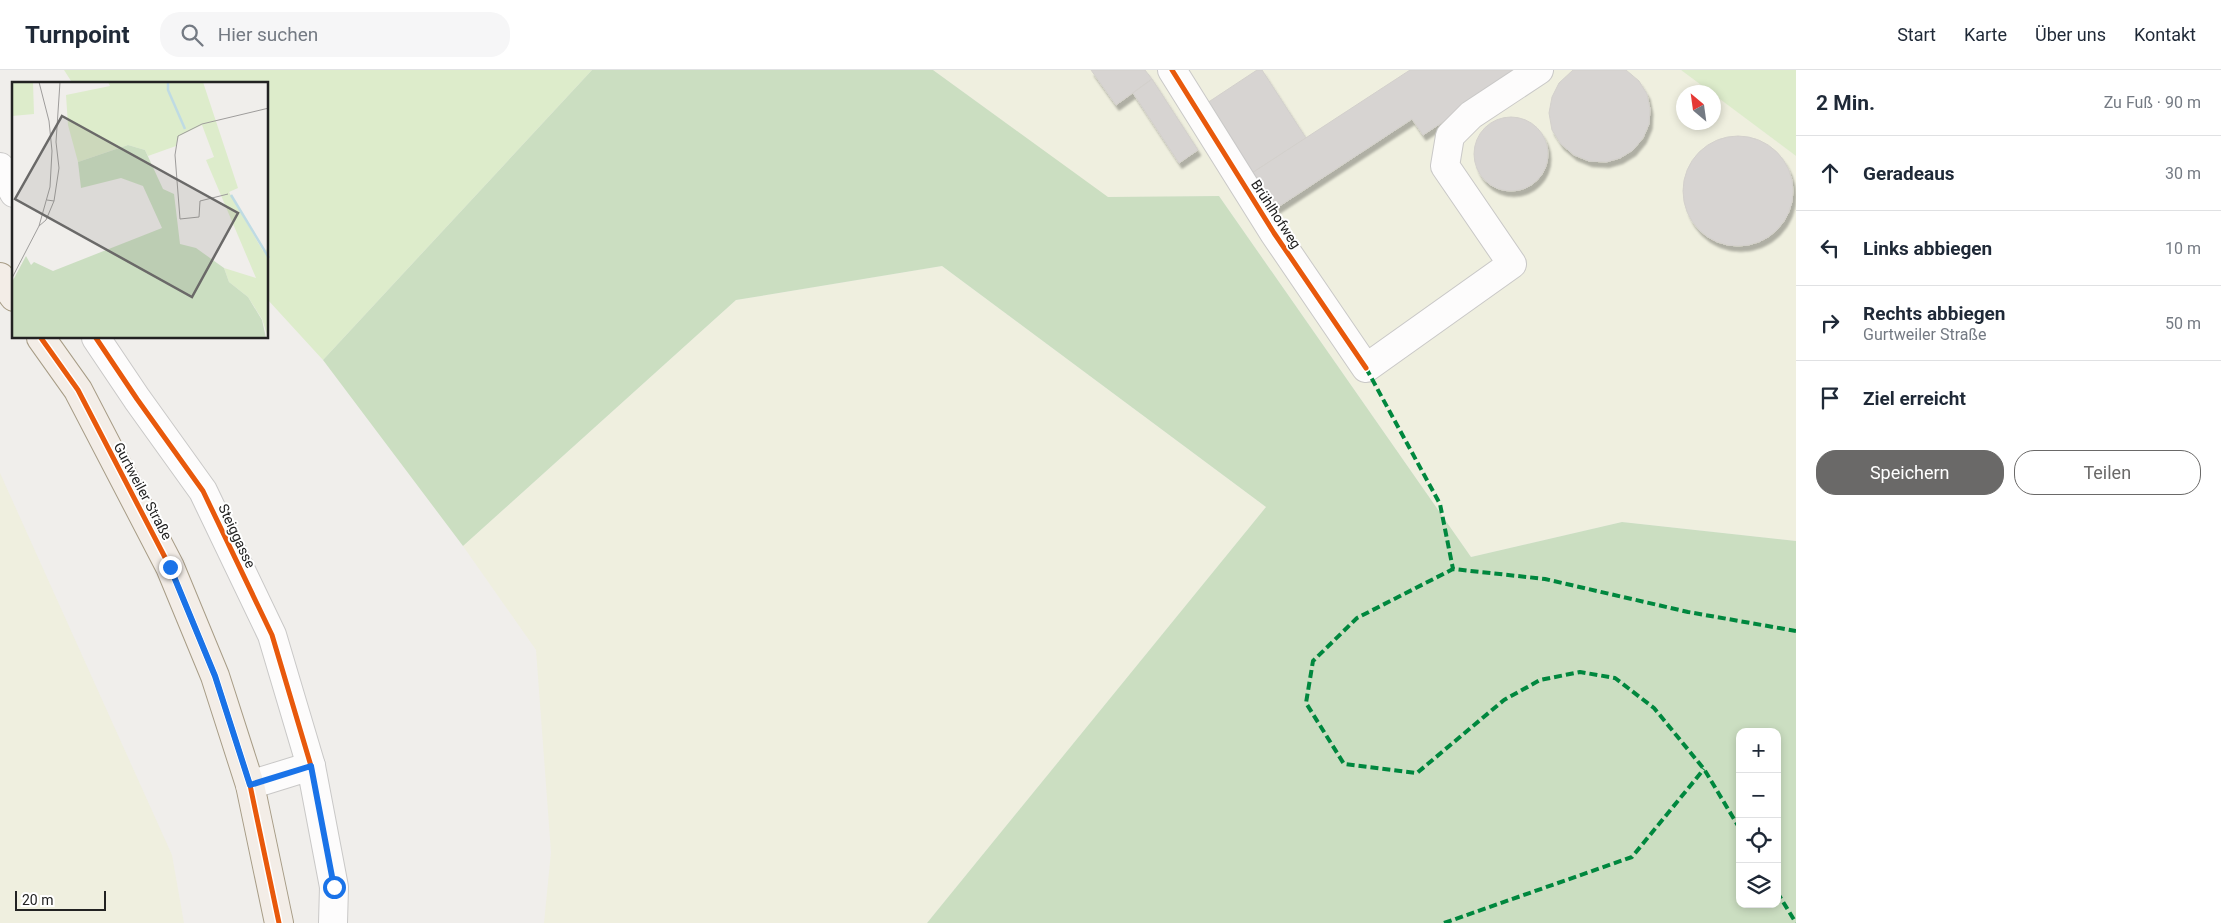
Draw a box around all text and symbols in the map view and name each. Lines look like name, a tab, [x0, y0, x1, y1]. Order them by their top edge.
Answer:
search box	[160, 12, 510, 57]
text: Turnpoint	[25, 21, 130, 49]
icon: search	[178, 21, 206, 49]
text: Hier suchen	[218, 23, 318, 46]
text: Start	[1897, 24, 1936, 45]
text: Karte	[1964, 24, 2007, 45]
text: Über uns	[2035, 24, 2106, 45]
text: Kontakt	[2134, 24, 2196, 45]
inset map	[12, 82, 269, 339]
north arrow	[1676, 85, 1721, 130]
text: 2 Min.	[1816, 91, 1875, 115]
text: Zu Fuß · 90 m	[2104, 93, 2201, 112]
icon: ahead	[1816, 159, 1844, 187]
text: Geradeaus	[1863, 162, 1955, 185]
text: 30 m	[2165, 164, 2201, 183]
street label: Brühlhofweg	[1248, 177, 1304, 251]
icon: left	[1816, 234, 1844, 262]
text: Links abbiegen	[1863, 237, 1992, 260]
text: 10 m	[2165, 239, 2201, 258]
text: Rechts abbiegen	[1863, 302, 2005, 325]
icon: right	[1816, 309, 1844, 337]
text: 50 m	[2165, 314, 2201, 333]
text: Gurtweiler Straße	[1863, 325, 1986, 344]
icon: arrive	[1816, 384, 1844, 412]
text: Ziel erreicht	[1863, 387, 1966, 410]
street label: Gurtweiler Straße	[111, 440, 175, 542]
button: Speichern	[1816, 450, 2004, 495]
button: Teilen	[2014, 450, 2201, 495]
street label: Steiggasse	[215, 501, 259, 571]
route end	[159, 556, 182, 579]
map controls	[1736, 728, 1781, 908]
button: +	[1736, 728, 1781, 773]
button: −	[1736, 773, 1781, 818]
button: locate	[1736, 818, 1781, 863]
button: layers	[1736, 863, 1781, 908]
route start	[323, 876, 346, 899]
scale bar	[15, 888, 106, 911]
text: 20 m	[22, 892, 54, 908]

